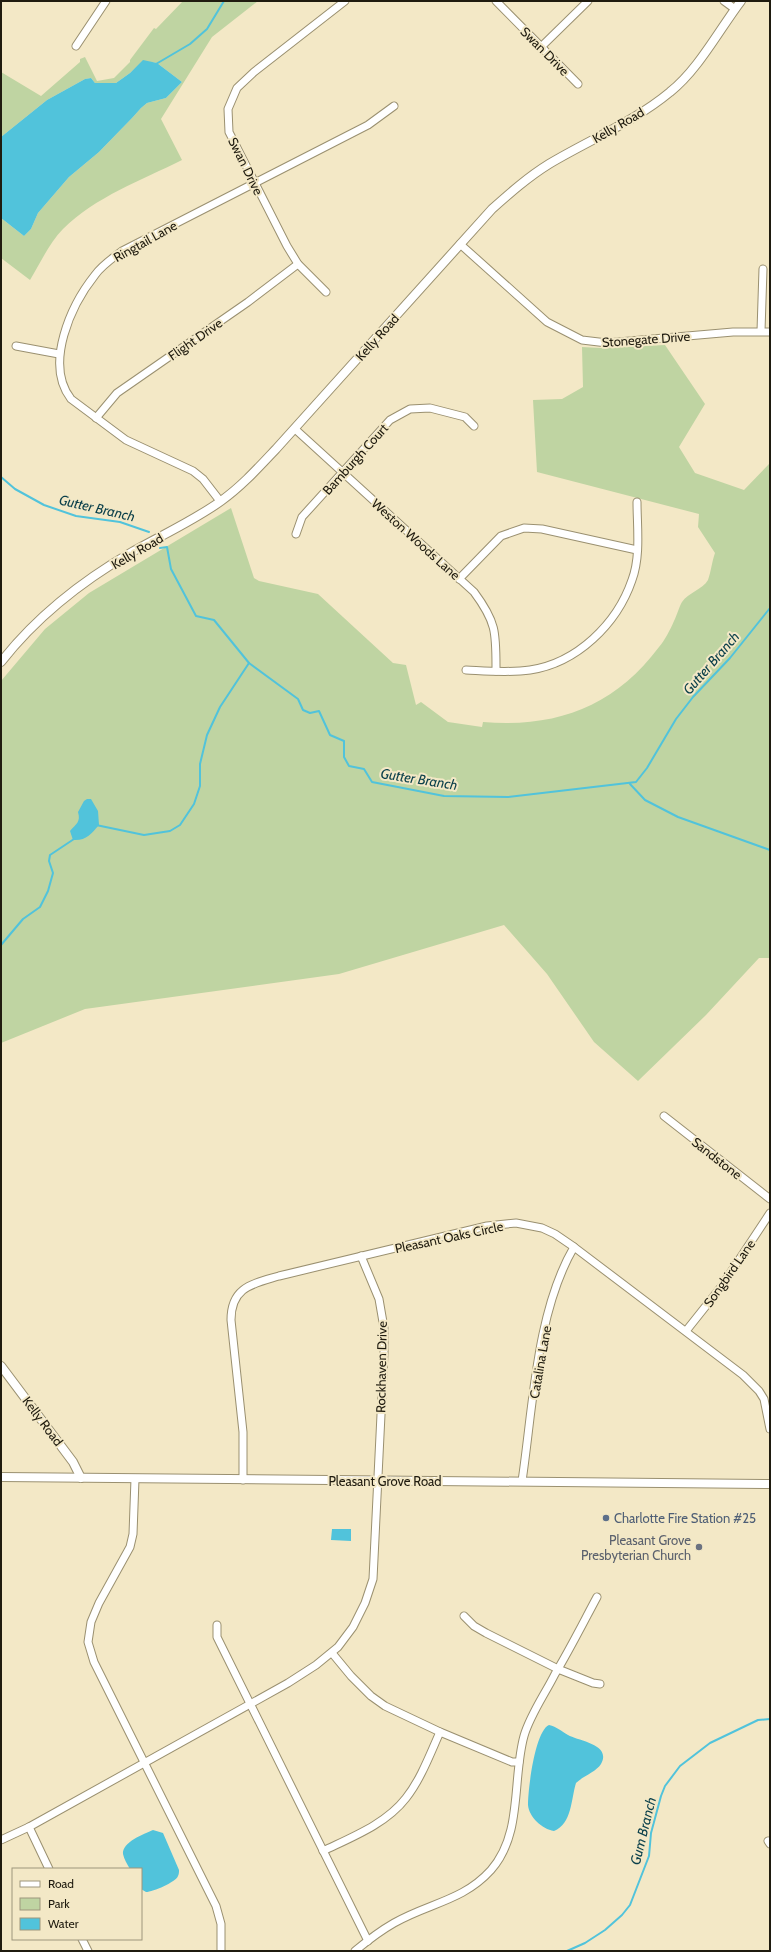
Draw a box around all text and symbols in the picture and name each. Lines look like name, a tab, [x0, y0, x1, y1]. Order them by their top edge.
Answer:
street label: Swan Drive	[517, 23, 573, 79]
street label: Kelly Road	[589, 104, 647, 146]
street label: Swan Drive	[225, 134, 267, 198]
street label: Ringtail Lane	[110, 217, 180, 265]
street label: Kelly Road	[352, 310, 402, 364]
street label: Flight Drive	[165, 314, 225, 363]
street label: Stonegate Drive	[601, 328, 691, 350]
street label: Bamburgh Court	[319, 420, 392, 498]
water label: Gutter Branch	[57, 491, 137, 525]
street label: Weston Woods Lane	[368, 495, 464, 583]
street label: Kelly Road	[108, 530, 166, 572]
water label: Gutter Branch	[679, 628, 743, 698]
water label: Gutter Branch	[379, 764, 459, 794]
street label: Sandstone	[689, 1134, 745, 1183]
street label: Pleasant Oaks Circle	[393, 1218, 505, 1256]
street label: Songbird Lane	[700, 1236, 758, 1310]
street label: Rockhaven Drive	[372, 1321, 390, 1413]
street label: Catalina Lane	[526, 1324, 554, 1400]
street label: Kelly Road	[19, 1393, 67, 1449]
street label: Pleasant Grove Road	[328, 1473, 442, 1489]
place label: Charlotte Fire Station #25	[614, 1510, 756, 1526]
marker: Charlotte Fire Station #25	[601, 1513, 611, 1523]
place label: Pleasant Grove Presbyterian Church	[581, 1532, 691, 1563]
marker: Pleasant Grove Presbyterian Church	[694, 1542, 704, 1552]
water label: Gum Branch	[626, 1795, 660, 1867]
legend	[12, 1868, 142, 1940]
text: Road	[48, 1876, 74, 1891]
text: Park	[48, 1896, 70, 1911]
text: Water	[48, 1916, 79, 1931]

